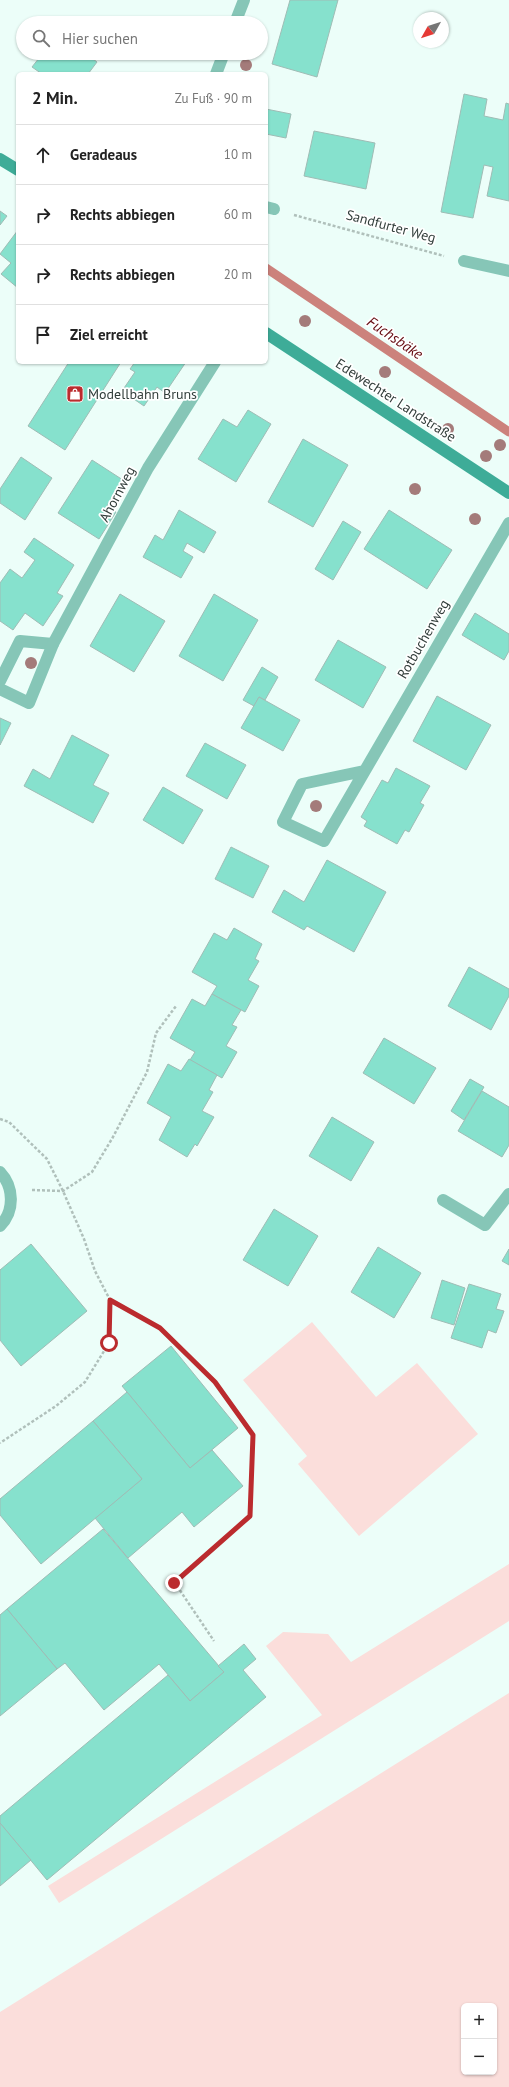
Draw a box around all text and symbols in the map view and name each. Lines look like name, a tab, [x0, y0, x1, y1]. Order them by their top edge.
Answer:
north arrow	[413, 12, 449, 48]
search box	[16, 16, 268, 60]
icon: search	[30, 27, 52, 49]
text: Hier suchen	[62, 29, 138, 48]
text: 2 Min.	[32, 87, 78, 109]
text: Zu Fuß · 90 m	[175, 90, 252, 107]
icon: ahead	[32, 144, 54, 166]
text: Geradeaus	[70, 145, 137, 164]
text: 10 m	[224, 146, 252, 163]
icon: right	[32, 204, 54, 226]
text: Rechts abbiegen	[70, 205, 175, 224]
street label: Sandfurter Weg	[344, 205, 438, 247]
text: 60 m	[224, 206, 252, 223]
icon: right	[32, 264, 54, 286]
text: Rechts abbiegen	[70, 265, 175, 284]
text: 20 m	[224, 266, 252, 283]
water label: Fuchsbäke	[364, 312, 427, 363]
icon: arrive	[32, 324, 54, 346]
text: Ziel erreicht	[70, 325, 148, 344]
street label: Edewechter Landstraße	[332, 354, 460, 446]
shop icon: Modellbahn Bruns	[65, 384, 85, 404]
place label: Modellbahn Bruns	[88, 385, 197, 403]
street label: Ahornweg	[95, 463, 139, 525]
street label: Rotbuchenweg	[393, 596, 453, 682]
route start	[100, 1334, 118, 1352]
route end	[165, 1574, 183, 1592]
map controls	[461, 2003, 497, 2075]
button: +	[461, 2003, 497, 2039]
button: −	[461, 2039, 497, 2075]

